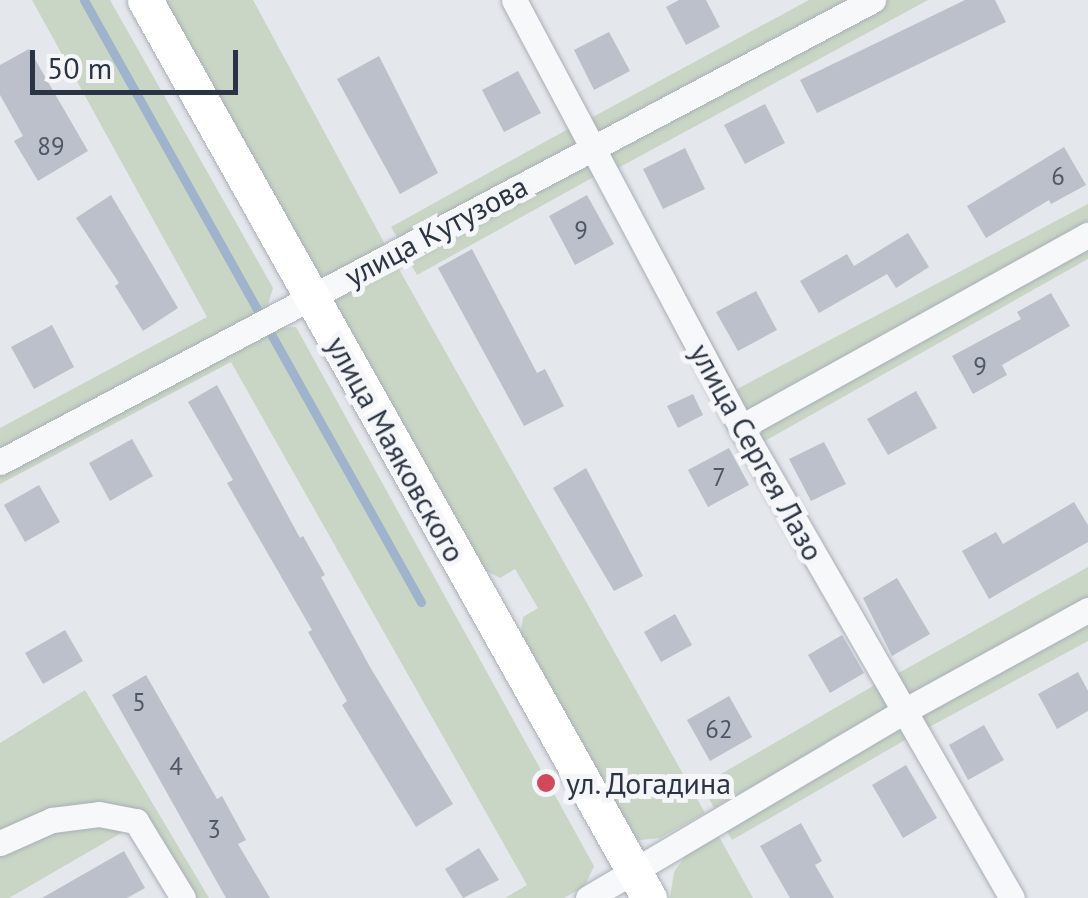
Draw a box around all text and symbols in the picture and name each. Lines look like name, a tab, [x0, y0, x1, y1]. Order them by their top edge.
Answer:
scale bar	[35, 30, 242, 92]
text: 50 m	[47, 48, 112, 87]
house number: 89	[37, 131, 65, 161]
house number: 6	[1051, 161, 1065, 191]
street label: улица Кутузова	[338, 168, 534, 294]
house number: 9	[574, 215, 588, 245]
street label: улица Маяковского	[319, 330, 473, 568]
street label: улица Сергея Лазо	[682, 337, 832, 567]
house number: 9	[973, 351, 987, 381]
house number: 7	[712, 462, 726, 492]
house number: 5	[132, 687, 146, 717]
house number: 62	[705, 714, 733, 744]
house number: 4	[169, 751, 183, 781]
place label: ул. Догадина	[566, 765, 734, 801]
marker: ул. Догадина	[535, 772, 557, 794]
house number: 3	[207, 814, 221, 844]

